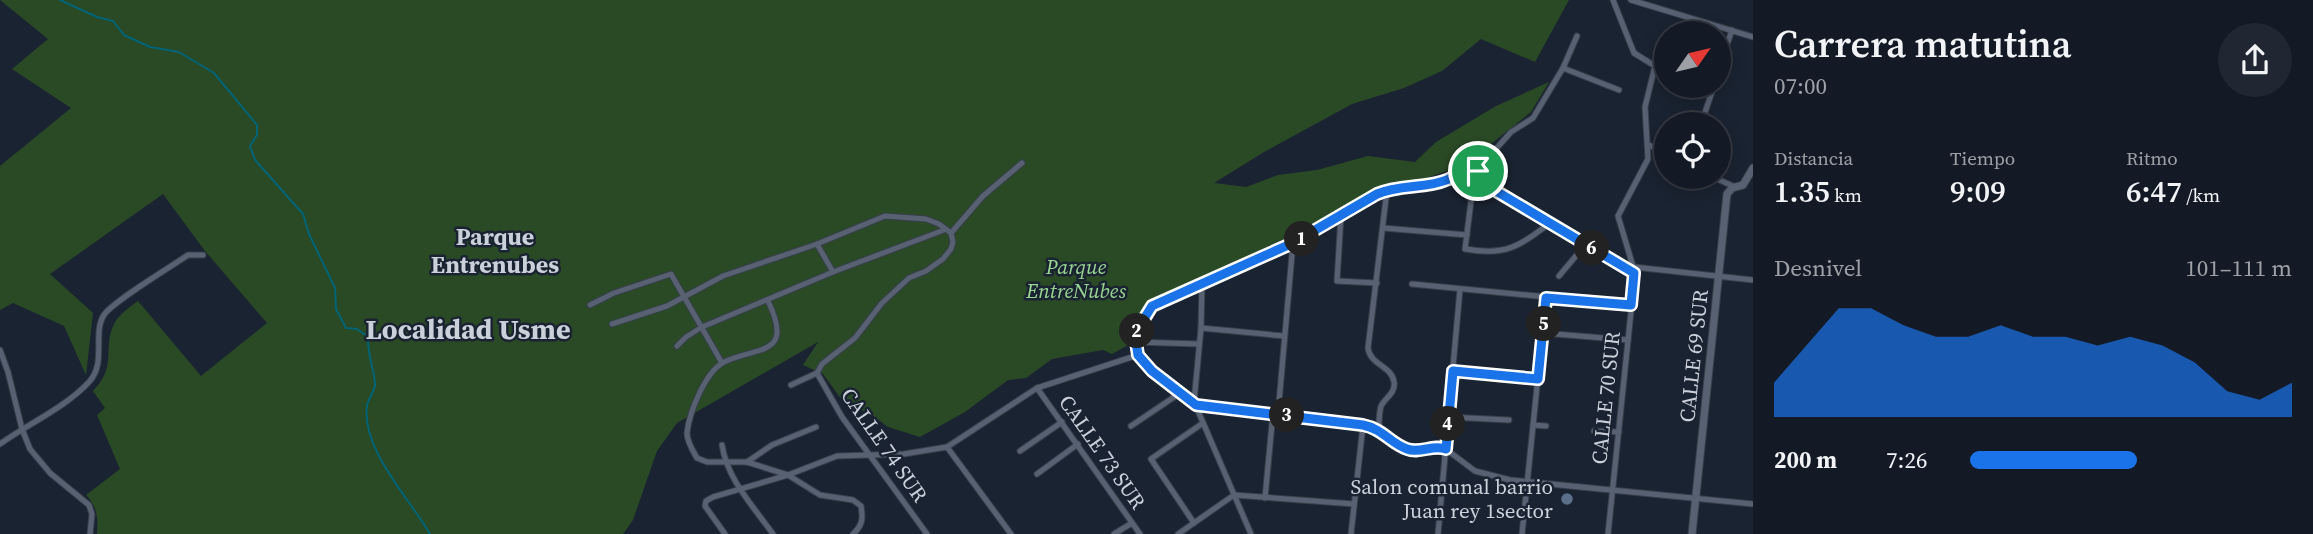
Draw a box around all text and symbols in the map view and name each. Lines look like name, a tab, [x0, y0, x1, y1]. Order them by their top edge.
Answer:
text: Carrera matutina	[1774, 18, 2071, 70]
north arrow	[1654, 21, 1731, 98]
map controls	[1654, 21, 1731, 189]
button: share	[2218, 23, 2292, 97]
text: 07:00	[1774, 70, 1827, 102]
button: locate	[1654, 112, 1731, 189]
pin	[1448, 141, 1508, 201]
text: Distancia	[1774, 145, 1853, 171]
text: Tiempo	[1950, 145, 2015, 171]
text: Ritmo	[2126, 145, 2178, 171]
icon: arrive	[1459, 152, 1497, 190]
text: 1.35	[1774, 171, 1830, 212]
text: 9:09	[1950, 171, 2006, 212]
text: 6:47	[2126, 171, 2182, 212]
text: km	[1830, 182, 1862, 208]
text: /km	[2182, 182, 2220, 208]
district label: Parque Entrenubes	[431, 220, 559, 281]
pin: 1	[1284, 222, 1320, 256]
text: 1	[1296, 225, 1307, 251]
pin: 6	[1574, 230, 1610, 266]
text: 6	[1586, 234, 1597, 260]
park label: Parque EntreNubes	[1025, 252, 1126, 305]
text: Desnivel	[1774, 252, 1862, 284]
text: 101–111 m	[2185, 252, 2292, 284]
street label: CALLE 69 SUR	[1672, 288, 1715, 424]
pin: 5	[1526, 306, 1562, 342]
district label: Localidad Usme	[365, 310, 571, 348]
text: 5	[1538, 310, 1549, 336]
pin: 2	[1120, 314, 1154, 348]
text: 2	[1131, 317, 1142, 343]
street label: CALLE 70 SUR	[1584, 330, 1627, 466]
street label: CALLE 74 SUR	[834, 382, 935, 508]
street label: CALLE 73 SUR	[1052, 389, 1153, 515]
pin: 3	[1270, 398, 1304, 432]
text: 3	[1281, 401, 1292, 427]
pin: 4	[1430, 406, 1466, 442]
text: 4	[1442, 410, 1453, 436]
text: 200 m	[1774, 444, 1837, 476]
text: 7:26	[1886, 444, 1927, 476]
place label: Salon comunal barrio Juan rey 1sector	[1350, 472, 1553, 525]
marker: Salon comunal barrio Juan rey 1sector	[1559, 491, 1575, 507]

